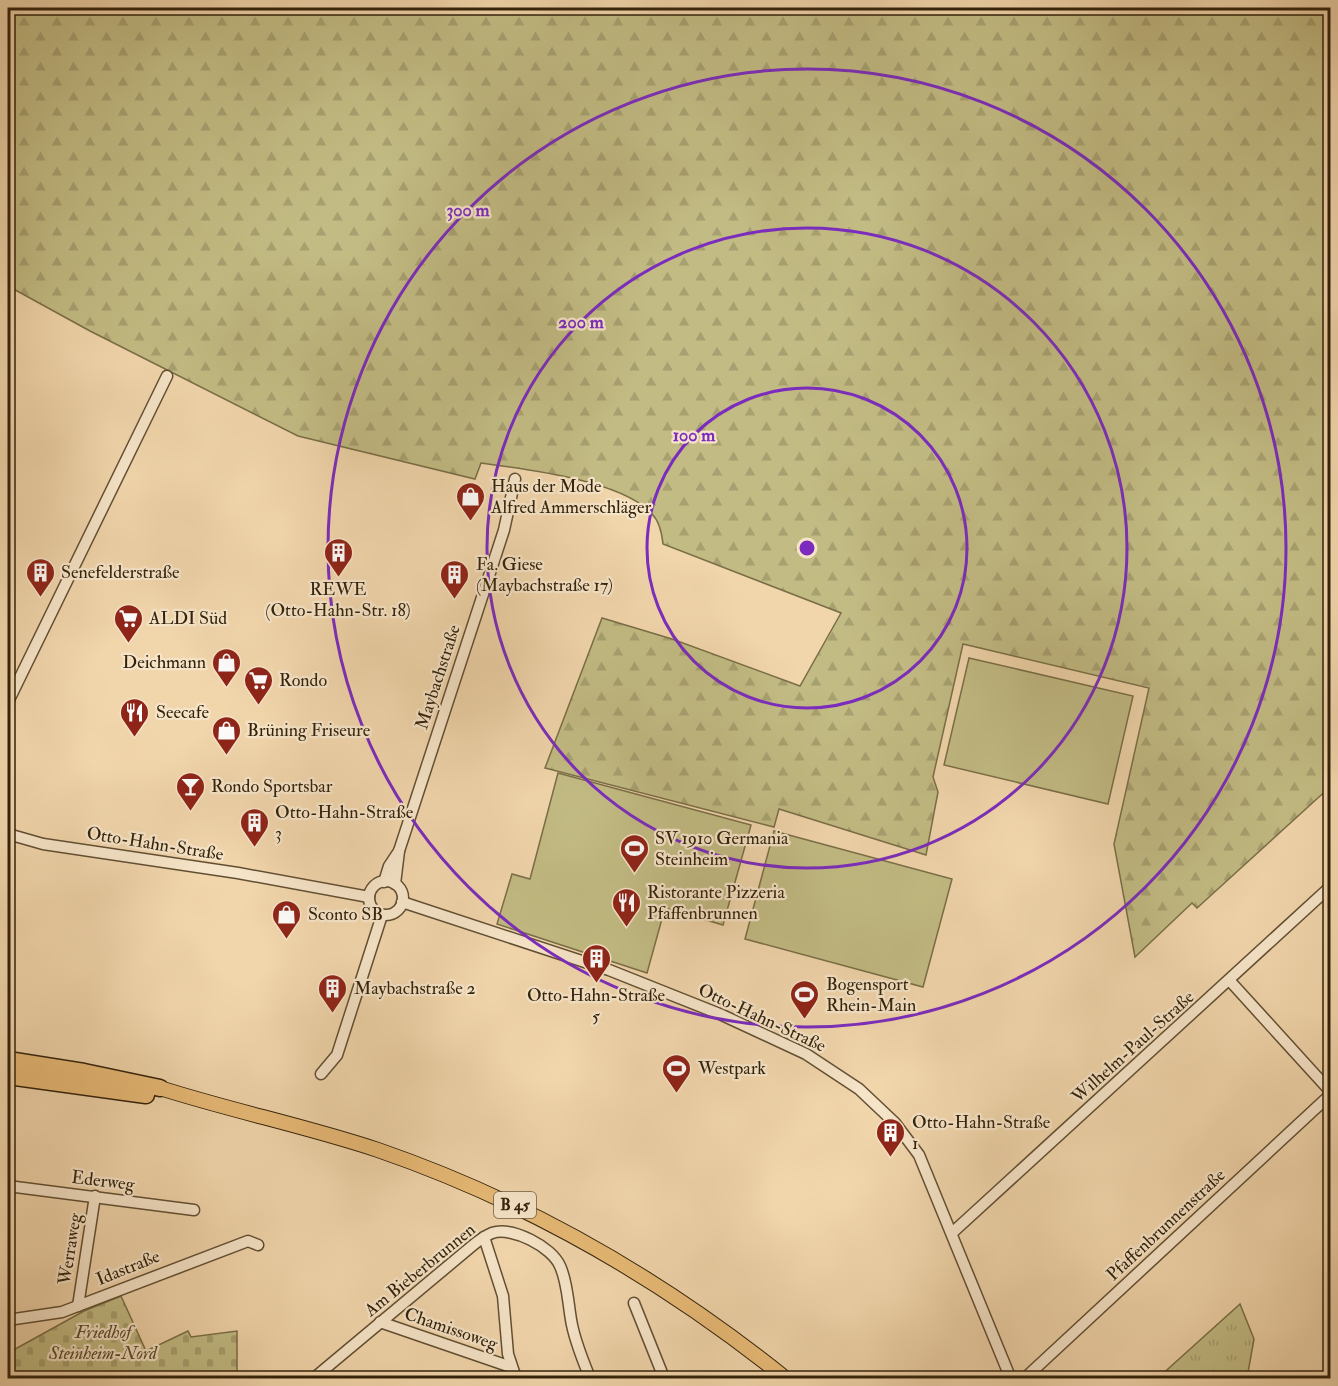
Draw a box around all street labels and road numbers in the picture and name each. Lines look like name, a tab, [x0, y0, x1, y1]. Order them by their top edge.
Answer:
street label: Maybachstraße	[410, 621, 466, 732]
street label: Otto-Hahn-Straße	[85, 822, 226, 866]
street label: Otto-Hahn-Straße	[695, 978, 830, 1058]
street label: Wilhelm-Paul-Straße	[1066, 986, 1199, 1109]
street label: Pfaffenbrunnenstraße	[1102, 1164, 1231, 1286]
street label: Ederweg	[70, 1166, 137, 1196]
road number: B 45	[494, 1192, 536, 1218]
street label: Werraweg	[53, 1210, 87, 1287]
street label: Am Bieberbrunnen	[359, 1218, 480, 1322]
street label: Idastraße	[93, 1245, 164, 1291]
street label: Chamissoweg	[401, 1302, 502, 1356]

